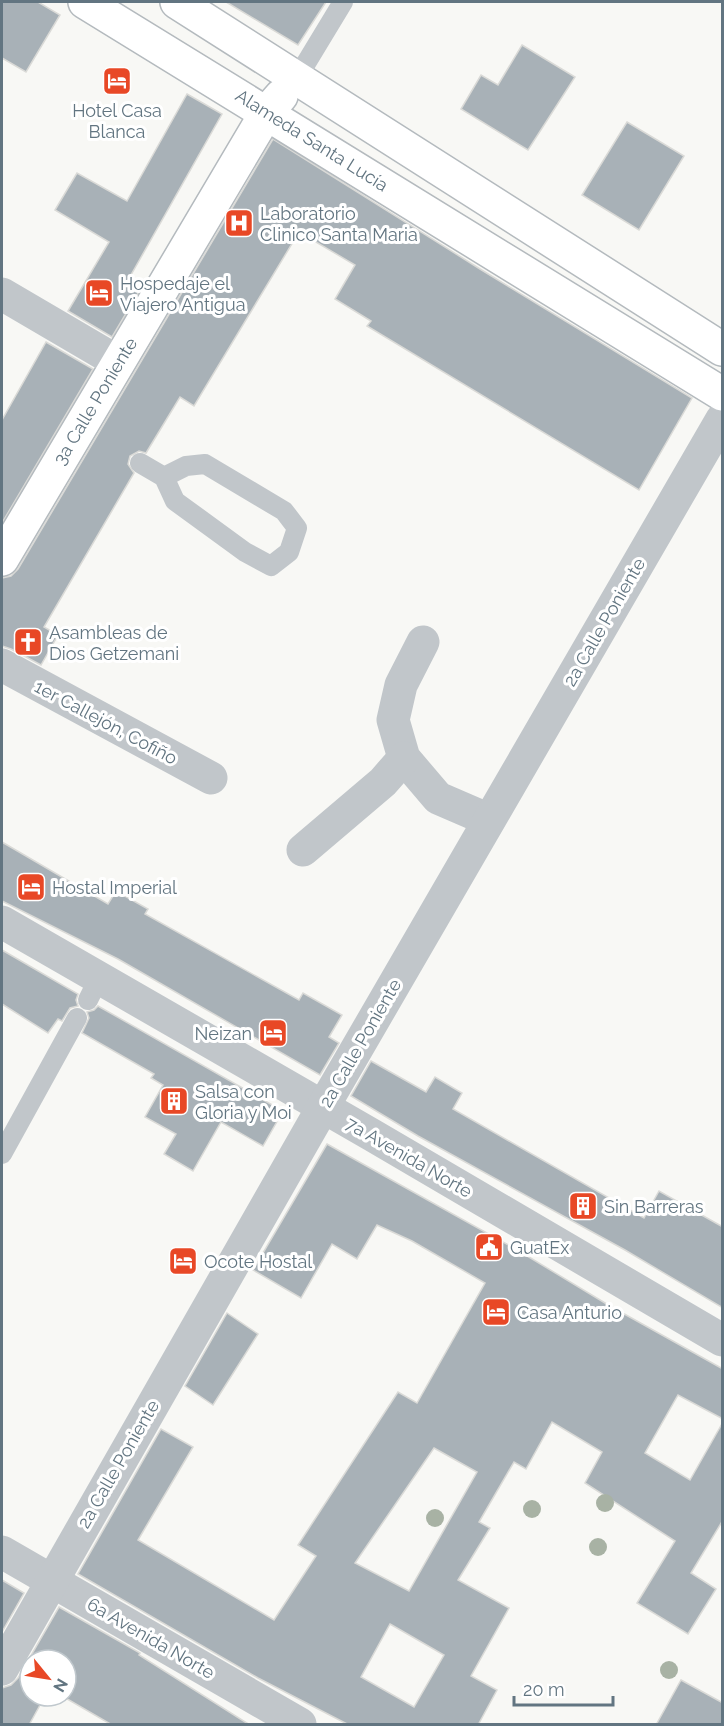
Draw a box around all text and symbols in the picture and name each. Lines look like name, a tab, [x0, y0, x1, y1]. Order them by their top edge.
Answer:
hotel icon: Hotel Casa Blanca	[101, 65, 133, 97]
street label: Alameda Santa Lucía	[232, 84, 392, 196]
place label: Hotel Casa Blanca	[72, 100, 162, 142]
place label: Laboratorio Clinico Santa Maria	[260, 203, 418, 245]
hospital icon: Laboratorio Clinico Santa Maria	[223, 207, 255, 239]
place label: Hospedaje el Viajero Antigua	[120, 273, 246, 315]
hotel icon: Hospedaje el Viajero Antigua	[83, 277, 115, 309]
street label: 3a Calle Poniente	[49, 333, 141, 468]
street label: 2a Calle Poniente	[559, 554, 649, 690]
place label: Asambleas de Dios Getzemani	[49, 622, 179, 664]
church icon: Asambleas de Dios Getzemani	[12, 626, 44, 658]
street label: 1er Callejón, Cofiño	[31, 676, 181, 769]
hotel icon: Hostal Imperial	[15, 871, 47, 903]
place label: Hostal Imperial	[52, 877, 177, 898]
street label: 2a Calle Poniente	[315, 975, 405, 1111]
hotel icon: Neizan	[257, 1017, 289, 1049]
place label: Neizan	[195, 1023, 252, 1044]
place label: Salsa con Gloria y Moi	[195, 1081, 292, 1123]
building icon: Salsa con Gloria y Moi	[158, 1085, 190, 1117]
street label: 7a Avenida Norte	[342, 1112, 476, 1202]
building icon: Sin Barreras	[567, 1190, 599, 1222]
place label: Sin Barreras	[604, 1196, 704, 1217]
public building icon: GuatEx	[473, 1231, 505, 1263]
place label: GuatEx	[510, 1237, 569, 1258]
hotel icon: Ocote Hostal	[167, 1245, 199, 1277]
place label: Ocote Hostal	[204, 1251, 312, 1272]
hotel icon: Casa Anturio	[480, 1296, 512, 1328]
place label: Casa Anturio	[517, 1302, 622, 1323]
street label: 2a Calle Poniente	[73, 1396, 163, 1532]
street label: 6a Avenida Norte	[84, 1593, 219, 1683]
north arrow	[18, 1648, 78, 1708]
scale bar	[514, 1669, 613, 1707]
text: N	[49, 1675, 72, 1695]
text: 20 m	[523, 1679, 565, 1700]

